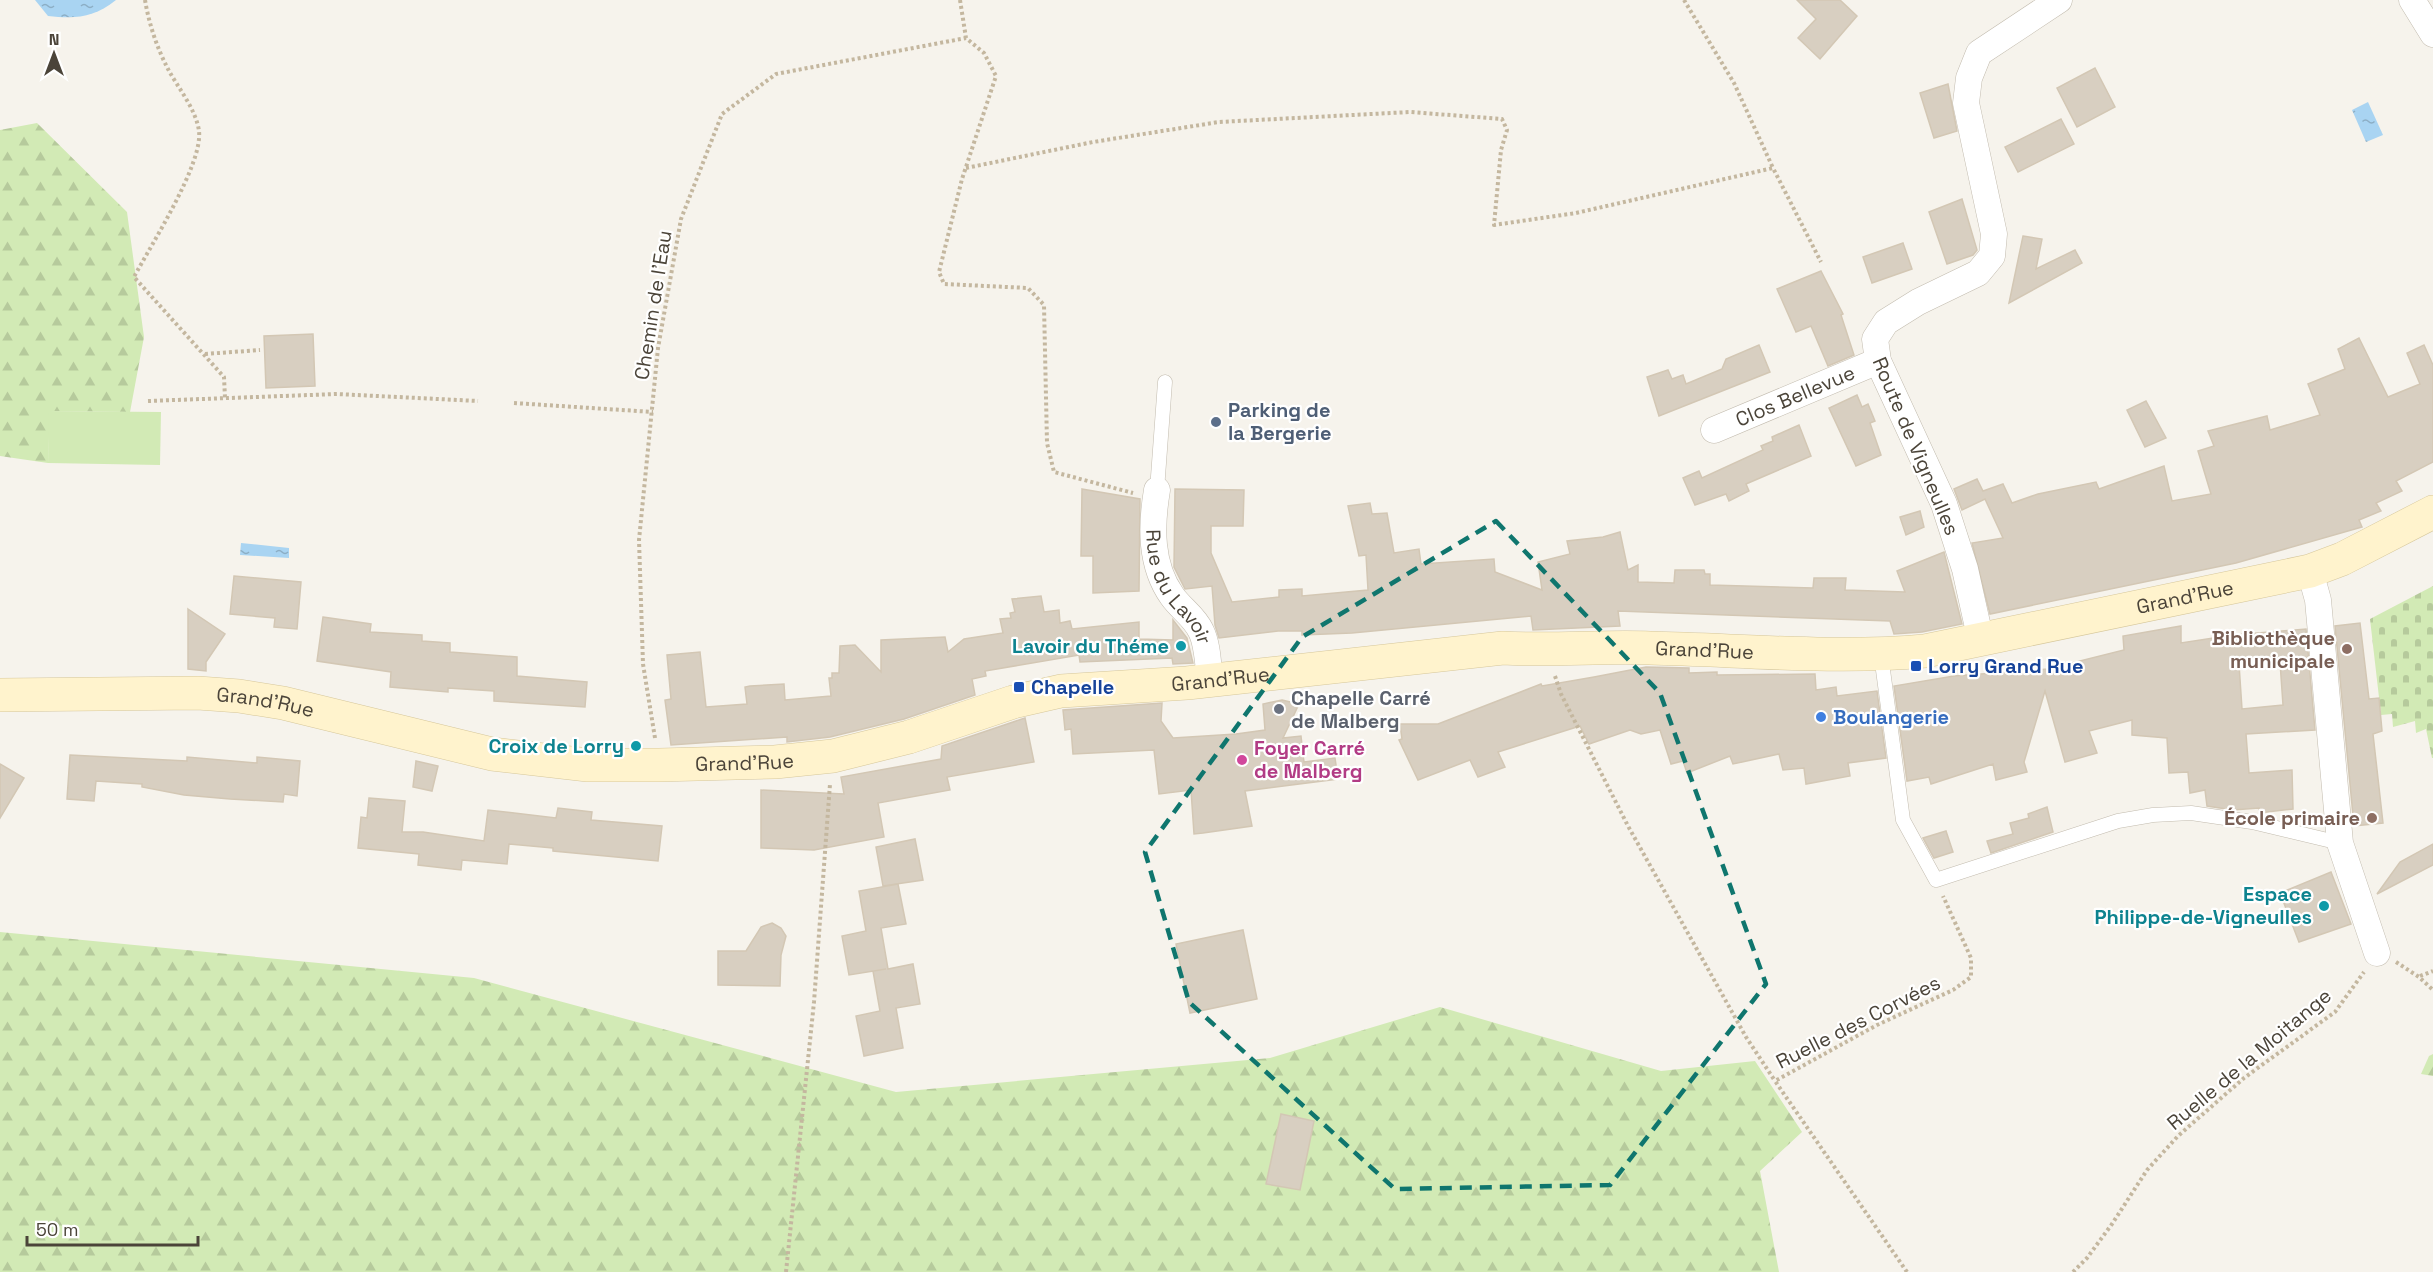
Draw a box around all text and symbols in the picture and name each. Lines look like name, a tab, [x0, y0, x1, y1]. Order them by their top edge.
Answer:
north arrow	[24, 24, 84, 84]
text: N	[49, 29, 59, 50]
street label: Chemin de l'Eau	[628, 228, 678, 382]
street label: Route de Vigneulles	[1867, 353, 1965, 539]
street label: Clos Bellevue	[1732, 359, 1859, 432]
place label: Parking de la Bergerie	[1228, 397, 1331, 446]
marker: Parking de la Bergerie	[1209, 415, 1223, 429]
street label: Rue du Lavoir	[1140, 529, 1218, 647]
street label: Grand'Rue	[2134, 574, 2236, 620]
place label: Bibliothèque municipale	[2211, 625, 2335, 674]
place label: Lavoir du Théme	[1012, 633, 1169, 659]
street label: Grand'Rue	[1655, 635, 1755, 665]
marker: Lavoir du Théme	[1174, 639, 1188, 653]
marker: Bibliothèque municipale	[2340, 642, 2354, 656]
place label: Lorry Grand Rue	[1928, 653, 2083, 679]
marker: Lorry Grand Rue	[1909, 659, 1923, 673]
street label: Grand'Rue	[1170, 661, 1271, 697]
place label: Chapelle	[1031, 674, 1114, 700]
marker: Chapelle	[1012, 680, 1026, 694]
street label: Grand'Rue	[216, 681, 317, 723]
place label: Chapelle Carré de Malberg	[1291, 685, 1431, 734]
marker: Chapelle Carré de Malberg	[1272, 702, 1286, 716]
place label: Boulangerie	[1833, 704, 1949, 730]
marker: Boulangerie	[1814, 710, 1828, 724]
place label: Croix de Lorry	[488, 733, 624, 759]
place label: Foyer Carré de Malberg	[1254, 735, 1365, 784]
marker: Croix de Lorry	[629, 739, 643, 753]
street label: Grand'Rue	[695, 747, 795, 777]
marker: Foyer Carré de Malberg	[1235, 753, 1249, 767]
place label: École primaire	[2224, 805, 2360, 831]
marker: École primaire	[2365, 811, 2379, 825]
place label: Espace Philippe-de-Vigneulles	[2094, 881, 2312, 930]
marker: Espace Philippe-de-Vigneulles	[2317, 899, 2331, 913]
street label: Ruelle des Corvées	[1771, 969, 1945, 1075]
street label: Ruelle de la Moitange	[2161, 983, 2337, 1135]
scale bar	[27, 1209, 198, 1247]
text: 50 m	[36, 1218, 78, 1241]

